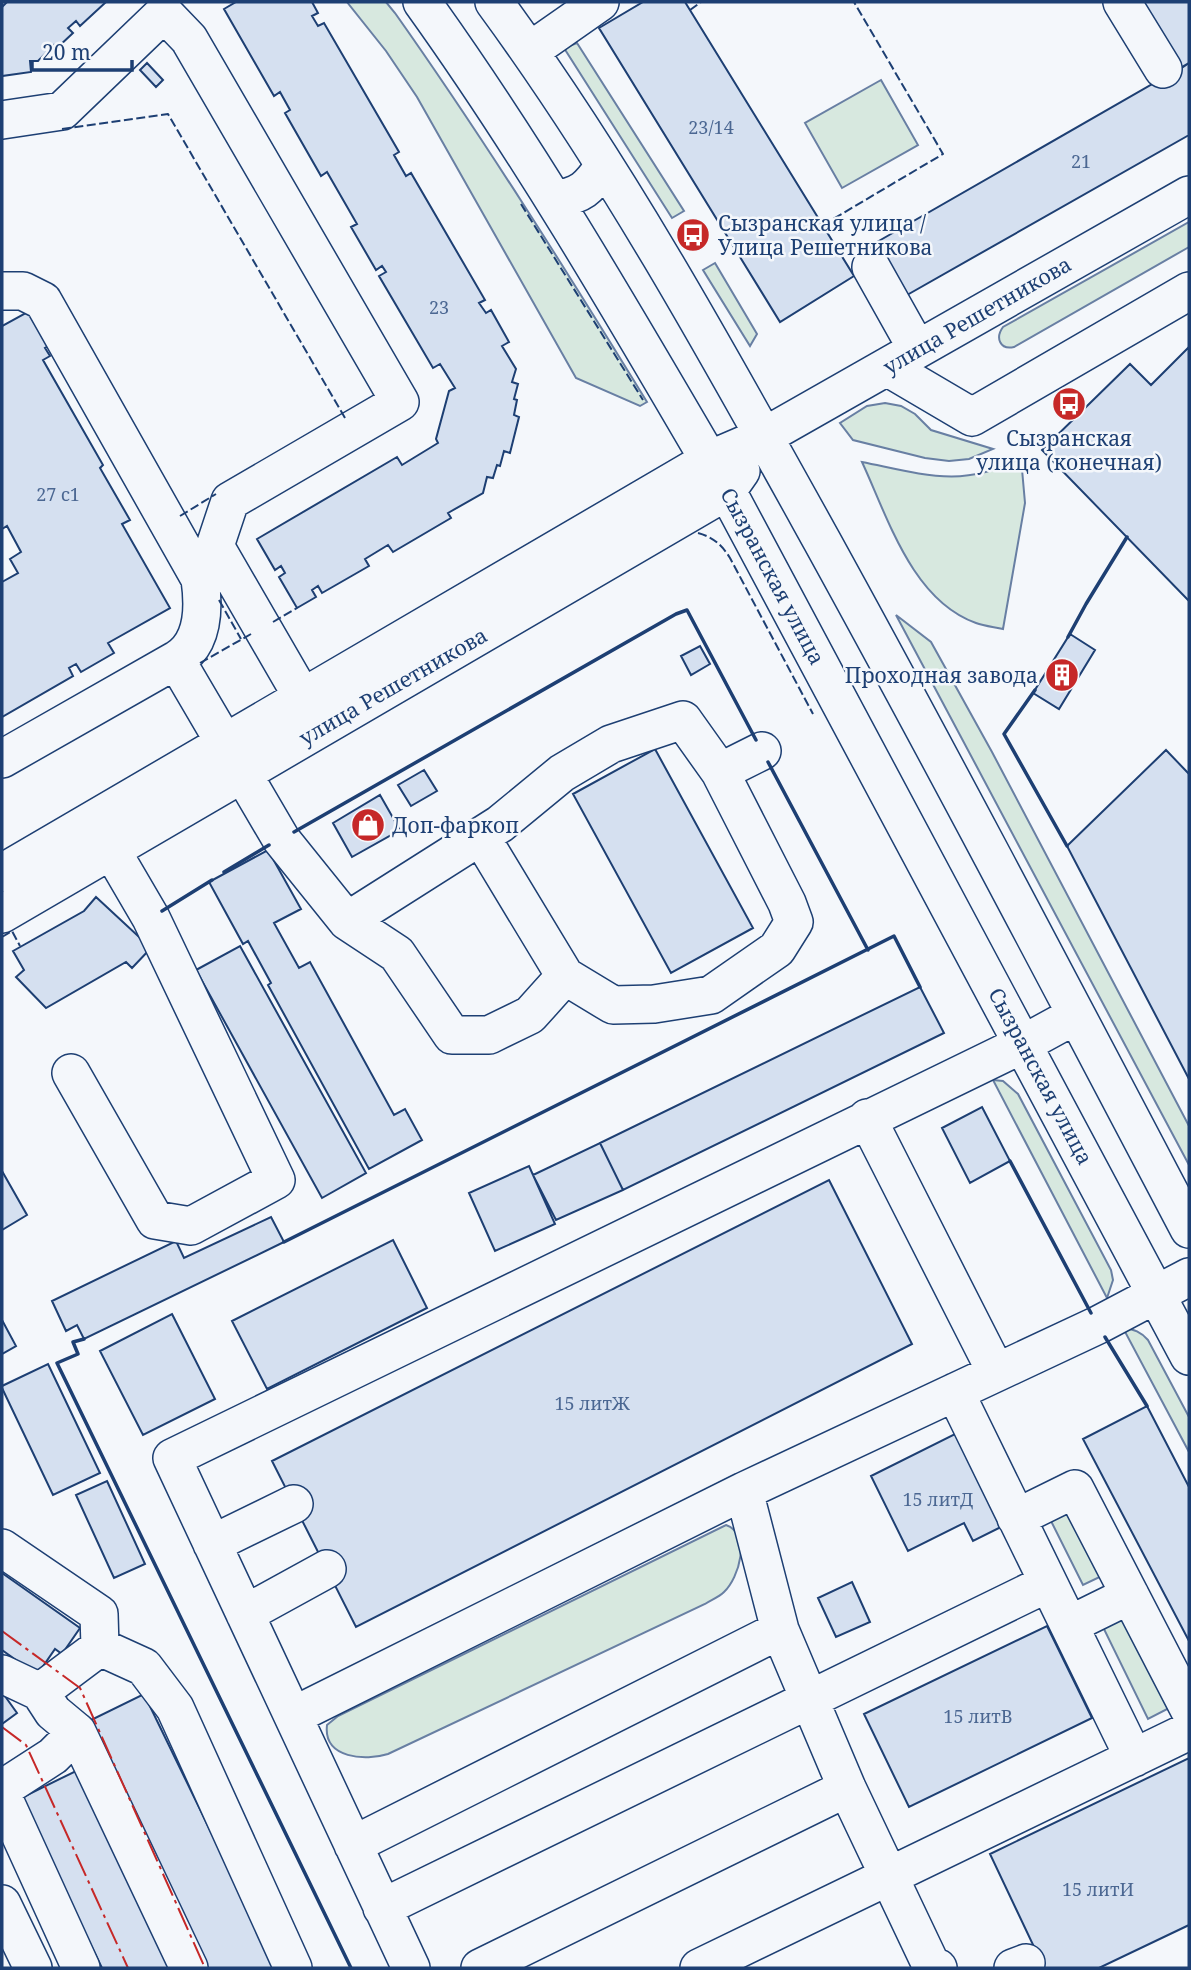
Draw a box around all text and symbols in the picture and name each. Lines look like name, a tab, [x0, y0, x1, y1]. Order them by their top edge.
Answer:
scale bar	[32, 28, 131, 72]
text: 20 m	[42, 38, 91, 66]
house number: 23/14	[688, 115, 734, 139]
house number: 21	[1071, 149, 1091, 173]
place label: Сызранская улица / Улица Решетникова	[718, 209, 933, 261]
bus stop icon: Сызранская улица / Улица Решетникова	[674, 216, 712, 254]
street label: улица Решетникова	[878, 250, 1076, 380]
house number: 23	[429, 295, 449, 319]
bus stop icon: Сызранская улица (конечная)	[1050, 385, 1088, 423]
place label: Сызранская улица (конечная)	[976, 424, 1162, 476]
house number: 27 с1	[36, 482, 80, 506]
street label: Сызранская улица	[715, 483, 831, 669]
street label: улица Решетникова	[294, 621, 492, 751]
building icon: Проходная завода	[1043, 656, 1081, 694]
place label: Проходная завода	[845, 661, 1038, 689]
shop icon: Доп-фаркоп	[349, 806, 387, 844]
place label: Доп-фаркоп	[392, 811, 519, 839]
street label: Сызранская улица	[983, 983, 1099, 1169]
house number: 15 литЖ	[554, 1391, 630, 1415]
house number: 15 литД	[903, 1487, 973, 1511]
house number: 15 литВ	[943, 1704, 1013, 1728]
house number: 15 литИ	[1062, 1877, 1134, 1901]

